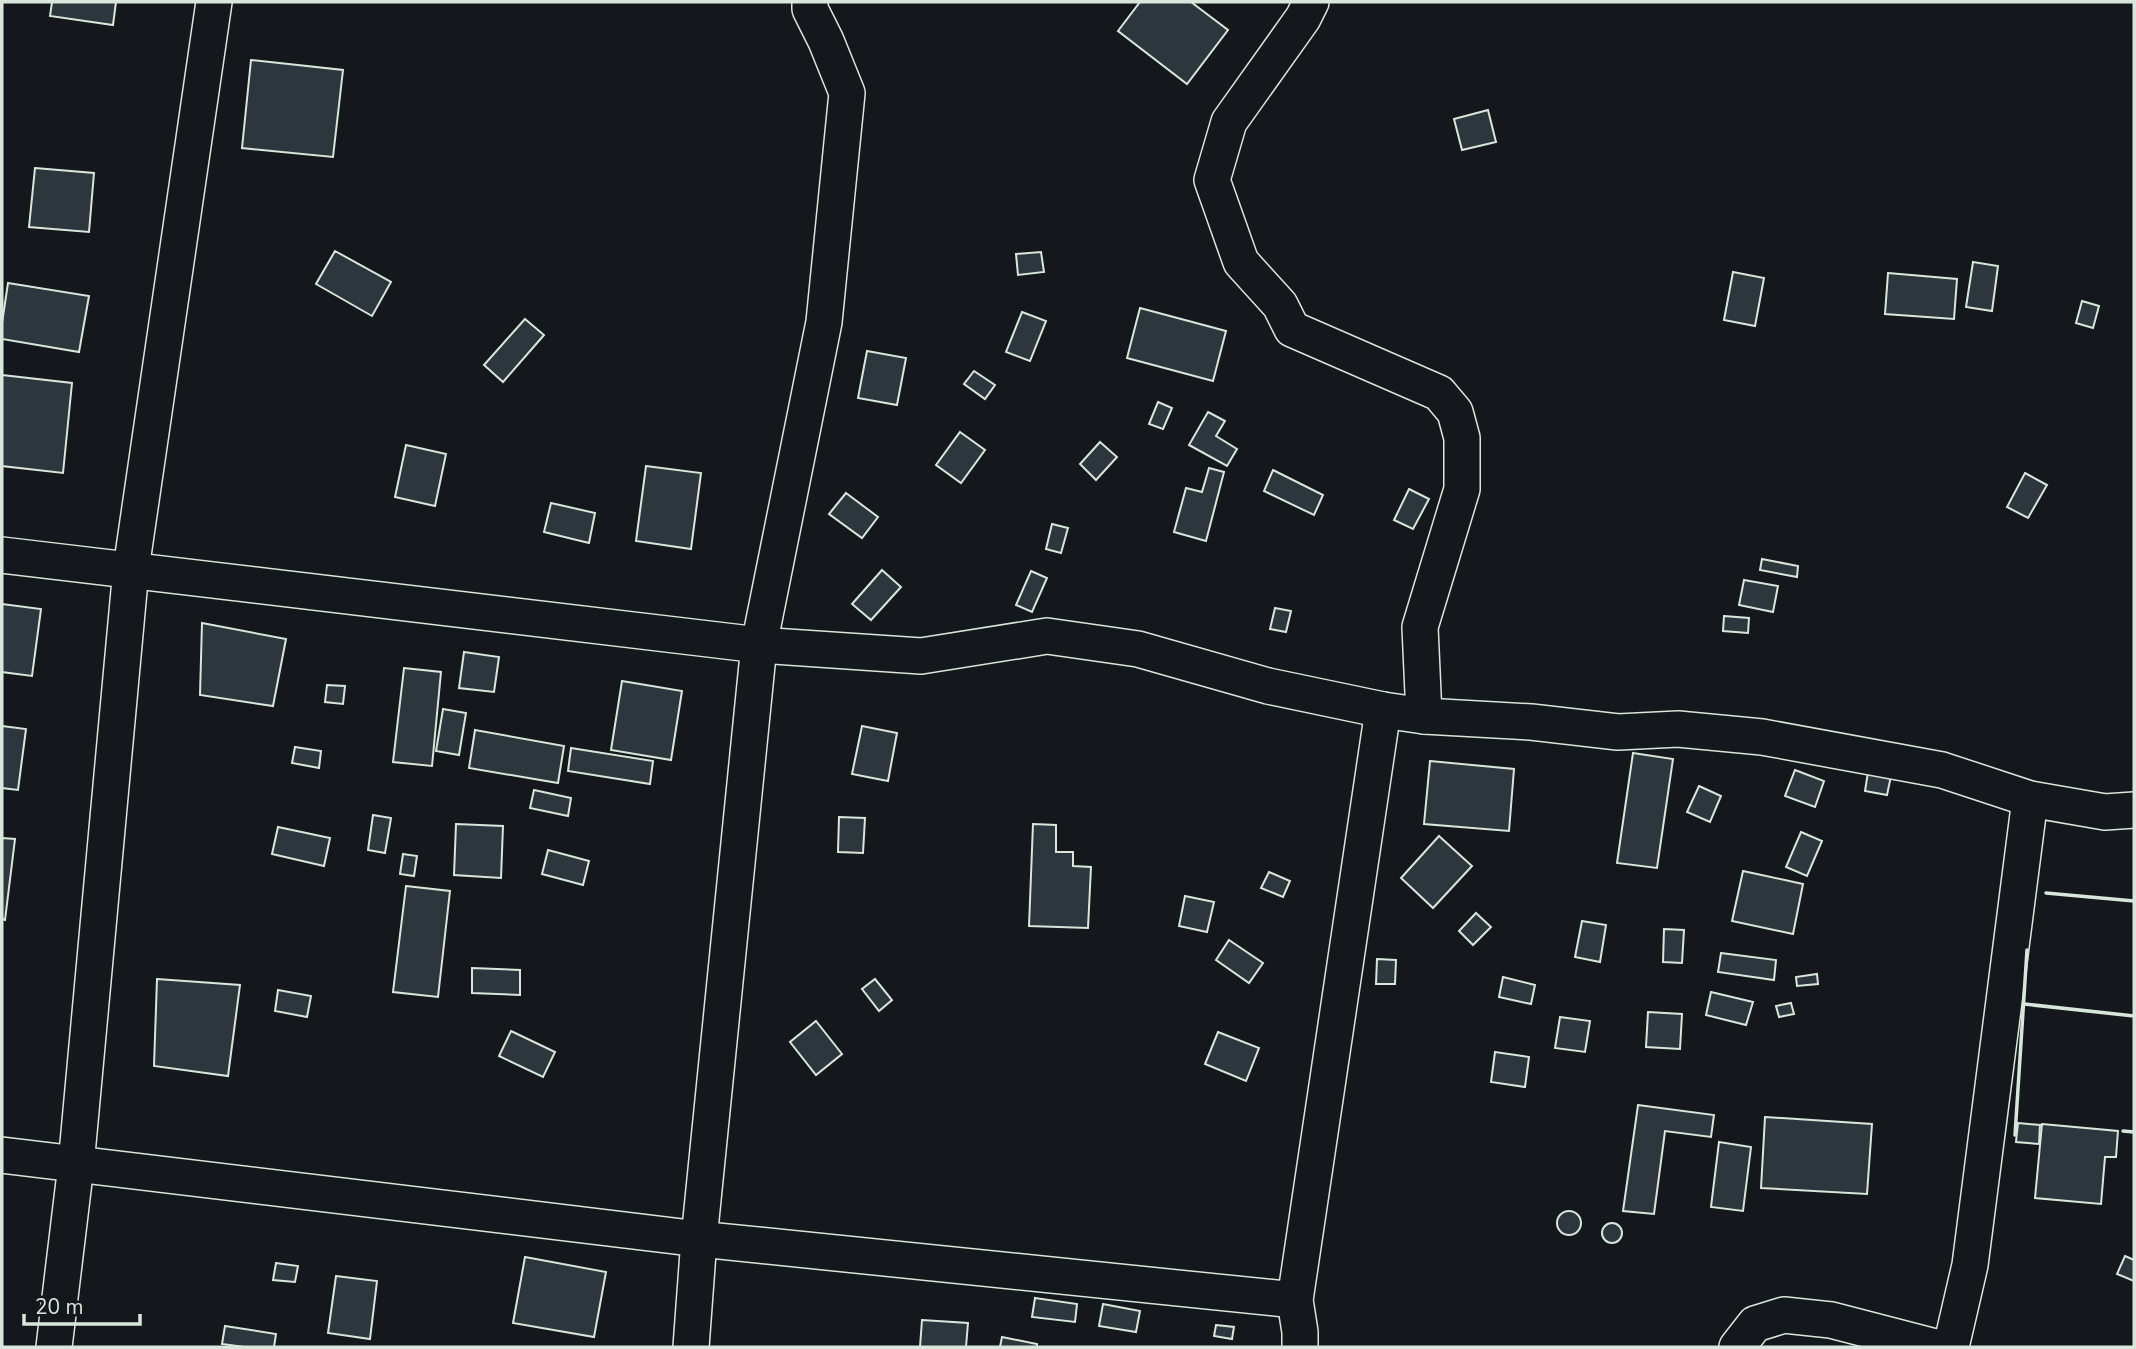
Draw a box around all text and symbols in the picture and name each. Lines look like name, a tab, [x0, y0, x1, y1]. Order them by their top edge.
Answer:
scale bar	[24, 1282, 140, 1326]
text: 20 m	[35, 1293, 84, 1321]

